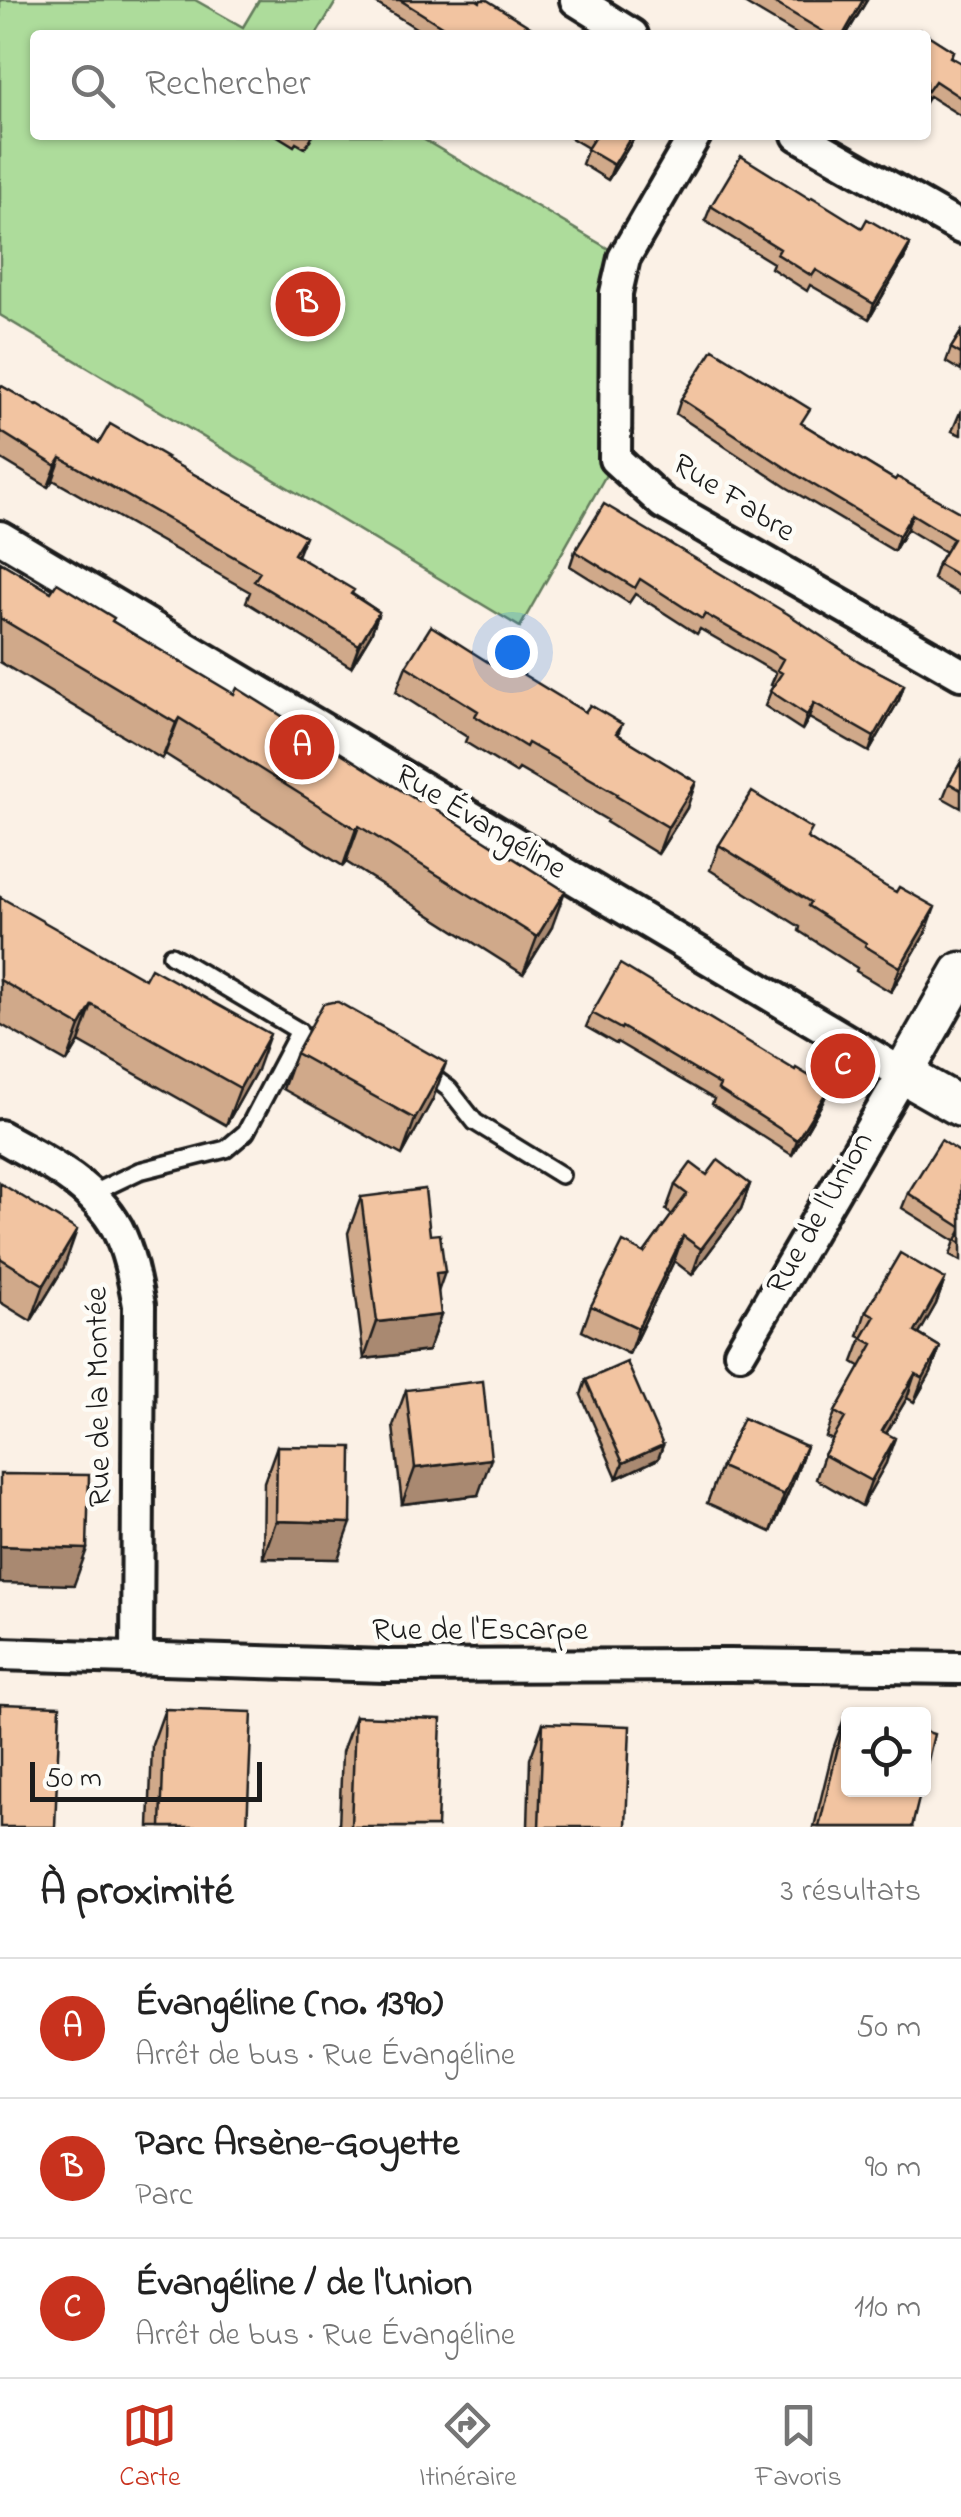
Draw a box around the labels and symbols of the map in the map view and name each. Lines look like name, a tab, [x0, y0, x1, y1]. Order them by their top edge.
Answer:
pin: B	[276, 266, 340, 342]
street label: Rue Fabre	[662, 443, 804, 556]
your location	[487, 627, 538, 678]
pin: A	[270, 710, 334, 784]
street label: Rue Évangéline	[385, 753, 575, 893]
pin: C	[810, 1028, 876, 1104]
street label: Rue de l'Union	[755, 1124, 887, 1304]
street label: Rue de la Montée	[75, 1286, 125, 1508]
street label: Rue de l'Escarpe	[372, 1608, 589, 1655]
scale bar	[30, 1757, 262, 1802]

